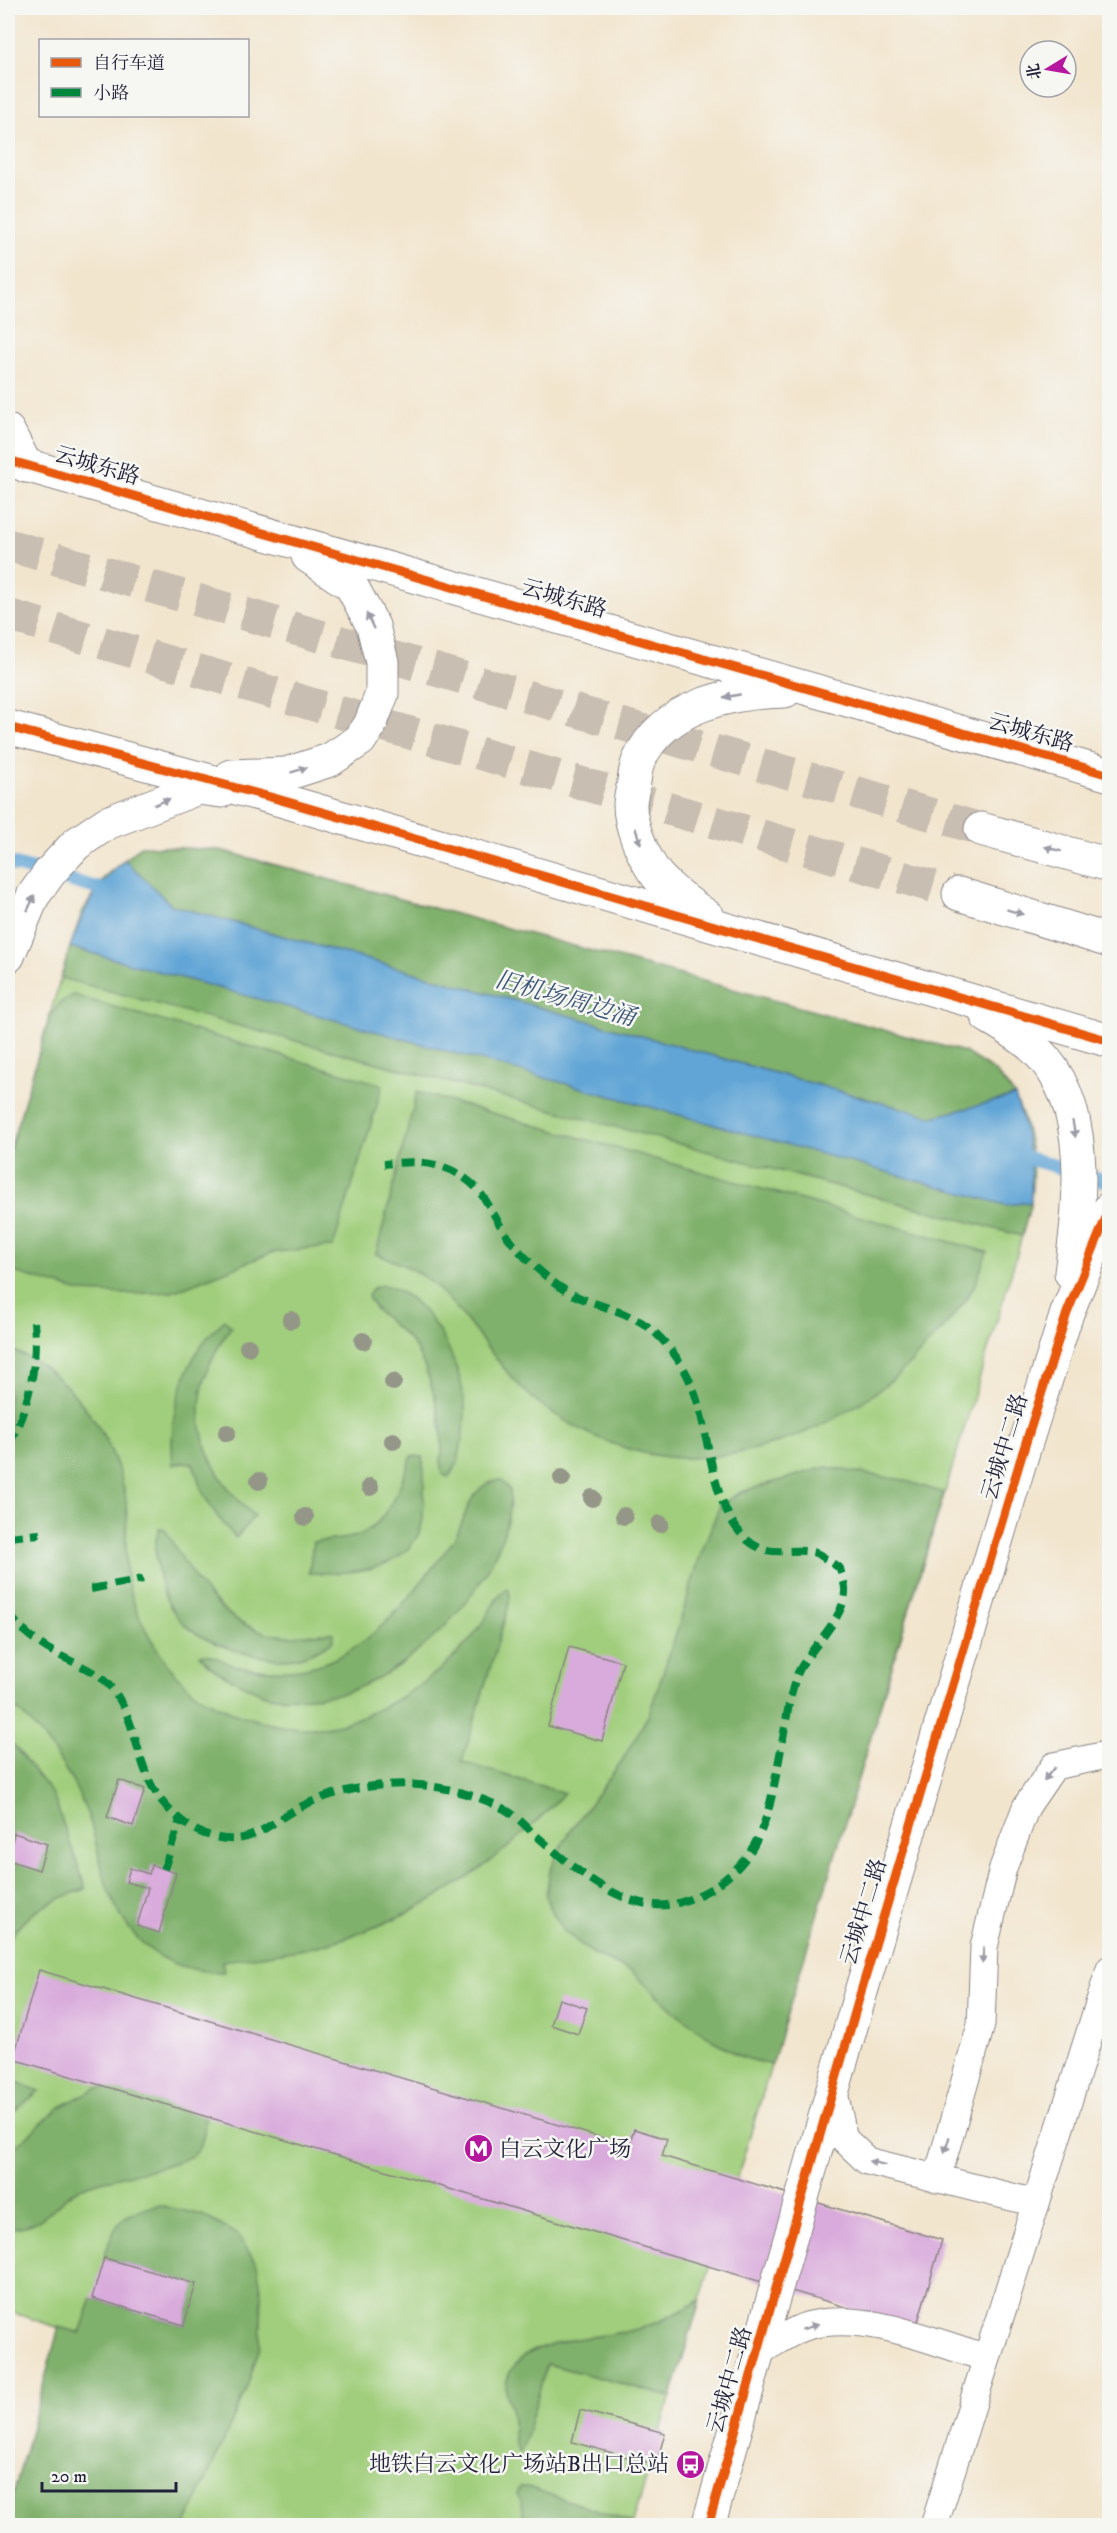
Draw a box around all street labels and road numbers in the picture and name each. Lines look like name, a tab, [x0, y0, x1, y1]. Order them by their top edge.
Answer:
street label: 云城东路	[51, 441, 143, 491]
street label: 云城东路	[518, 574, 610, 624]
street label: 云城东路	[985, 708, 1077, 758]
street label: 云城中二路	[976, 1390, 1034, 1504]
street label: 云城中二路	[835, 1855, 893, 1969]
street label: 云城中二路	[702, 2323, 758, 2437]

